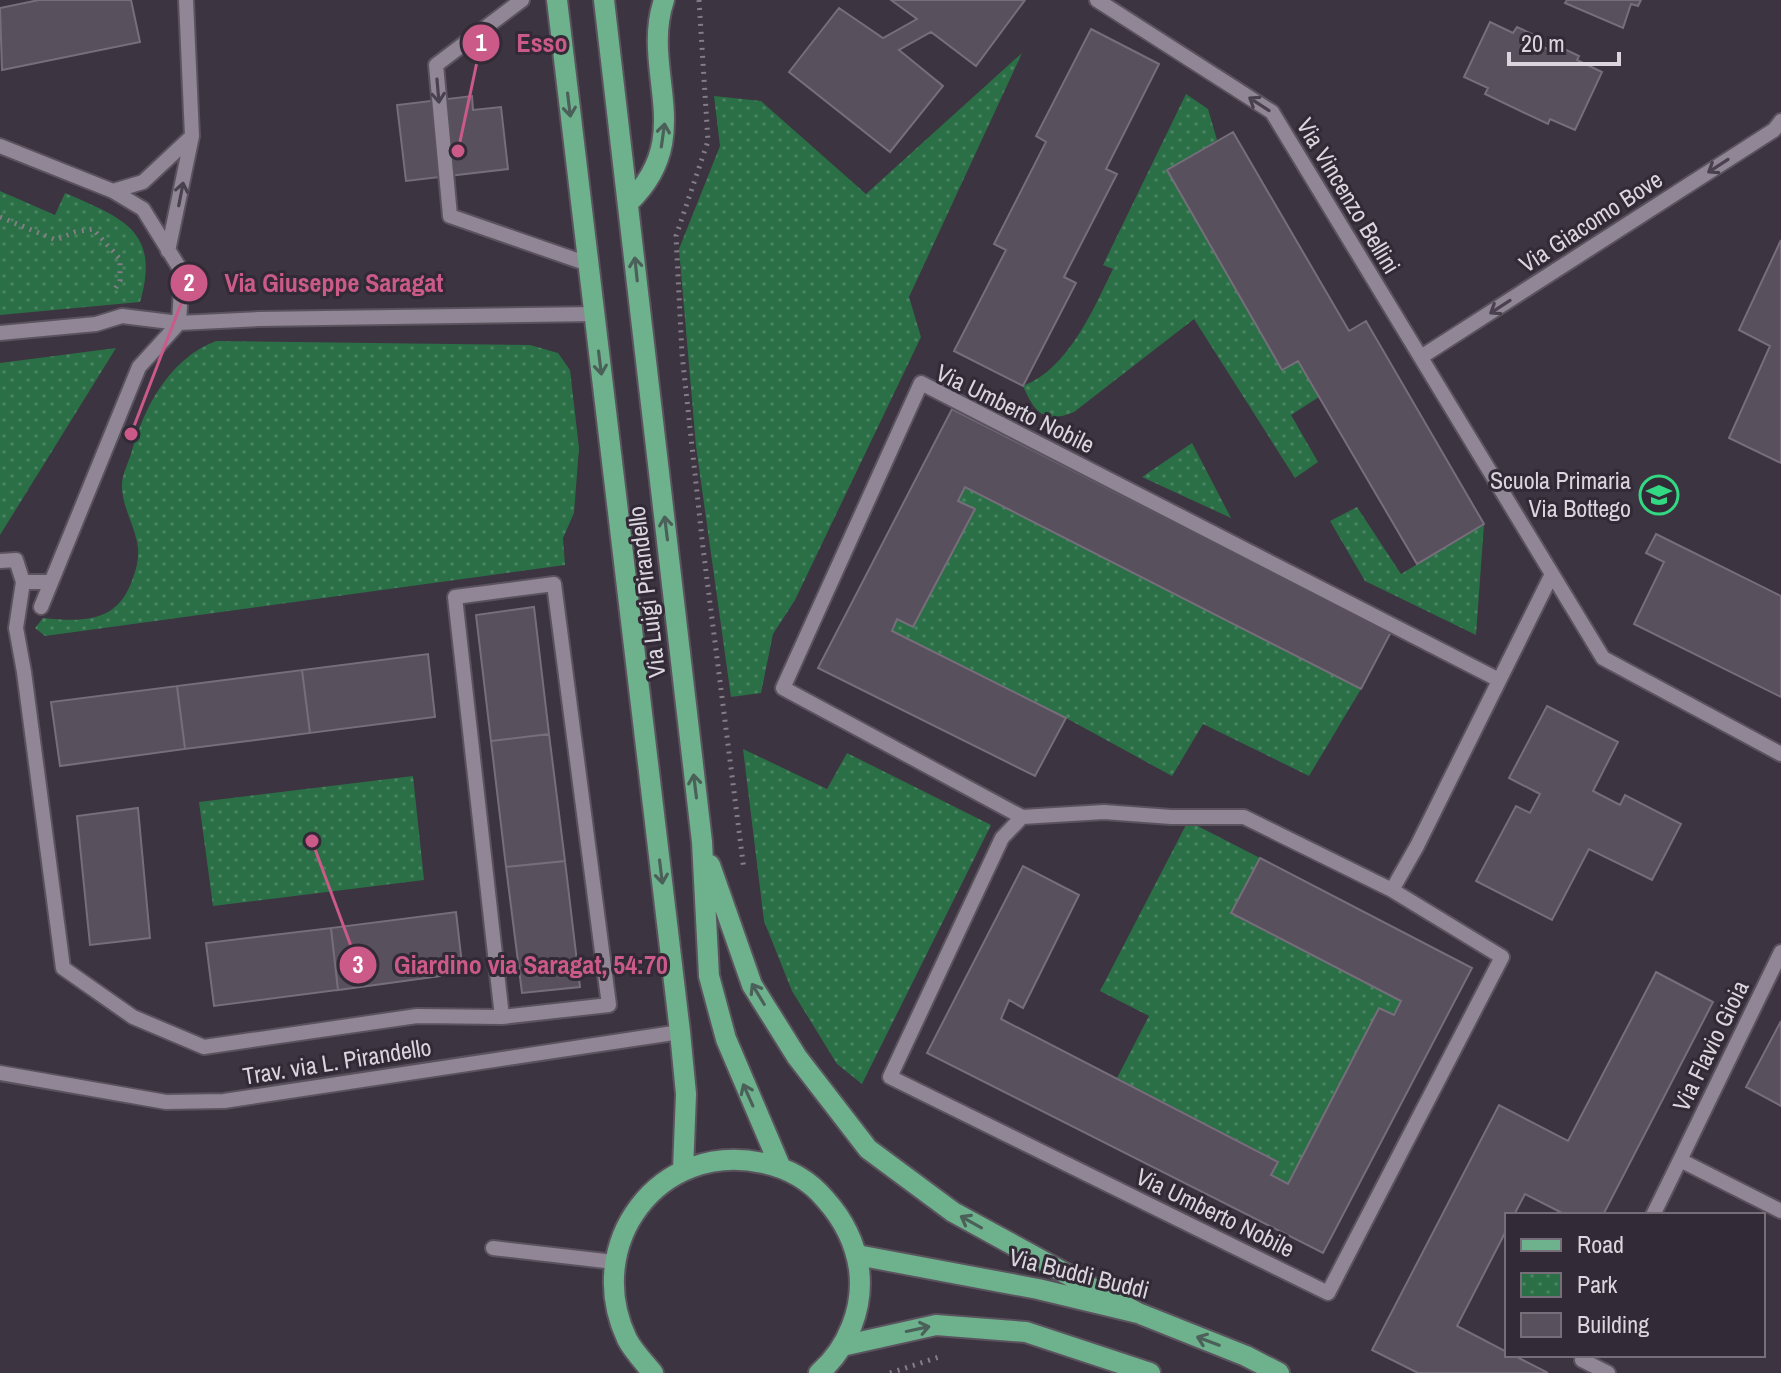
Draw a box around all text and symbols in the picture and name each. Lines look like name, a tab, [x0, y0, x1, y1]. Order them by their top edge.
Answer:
scale bar	[1509, 16, 1619, 66]
callout: Esso	[461, 18, 584, 68]
text: Esso	[517, 25, 567, 60]
text: 1	[476, 26, 487, 58]
text: 20 m	[1521, 27, 1565, 59]
one-way arrow	[431, 77, 446, 104]
one-way arrow	[562, 91, 577, 118]
one-way arrow	[1248, 96, 1270, 112]
street label: Via Vincenzo Bellini	[1290, 112, 1408, 279]
one-way arrow	[656, 123, 671, 148]
one-way arrow	[1708, 158, 1730, 175]
street label: Via Giacomo Bove	[1513, 163, 1668, 279]
one-way arrow	[174, 182, 189, 207]
one-way arrow	[628, 257, 643, 283]
callout: Via Giuseppe Saragat	[169, 258, 459, 308]
text: Via Giuseppe Saragat	[225, 265, 443, 300]
text: 2	[184, 266, 195, 298]
one-way arrow	[1489, 298, 1511, 315]
one-way arrow	[593, 349, 608, 376]
street label: Via Umberto Nobile	[931, 356, 1100, 460]
place label: Scuola Primaria Via Bottego	[1490, 464, 1631, 524]
school or university icon: Scuola Primaria Via Bottego	[1638, 474, 1680, 516]
street label: Via Luigi Pirandello	[620, 505, 672, 680]
one-way arrow	[658, 515, 673, 542]
one-way arrow	[688, 773, 703, 800]
one-way arrow	[654, 859, 669, 884]
callout: Giardino via Saragat, 54:70	[338, 940, 684, 990]
text: Giardino via Saragat, 54:70	[394, 947, 668, 982]
text: 3	[353, 948, 364, 980]
street label: Via Flavio Gioia	[1665, 975, 1756, 1116]
one-way arrow	[750, 983, 766, 1006]
street label: Trav. via L. Pirandello	[240, 1030, 433, 1092]
one-way arrow	[740, 1083, 755, 1107]
street label: Via Umberto Nobile	[1131, 1160, 1300, 1264]
legend	[1505, 1213, 1765, 1357]
one-way arrow	[959, 1214, 983, 1229]
text: Road	[1577, 1228, 1624, 1260]
street label: Via Buddi Buddi	[1006, 1240, 1152, 1306]
text: Park	[1577, 1268, 1618, 1300]
text: Building	[1577, 1308, 1649, 1340]
one-way arrow	[905, 1321, 931, 1336]
one-way arrow	[1196, 1333, 1221, 1347]

